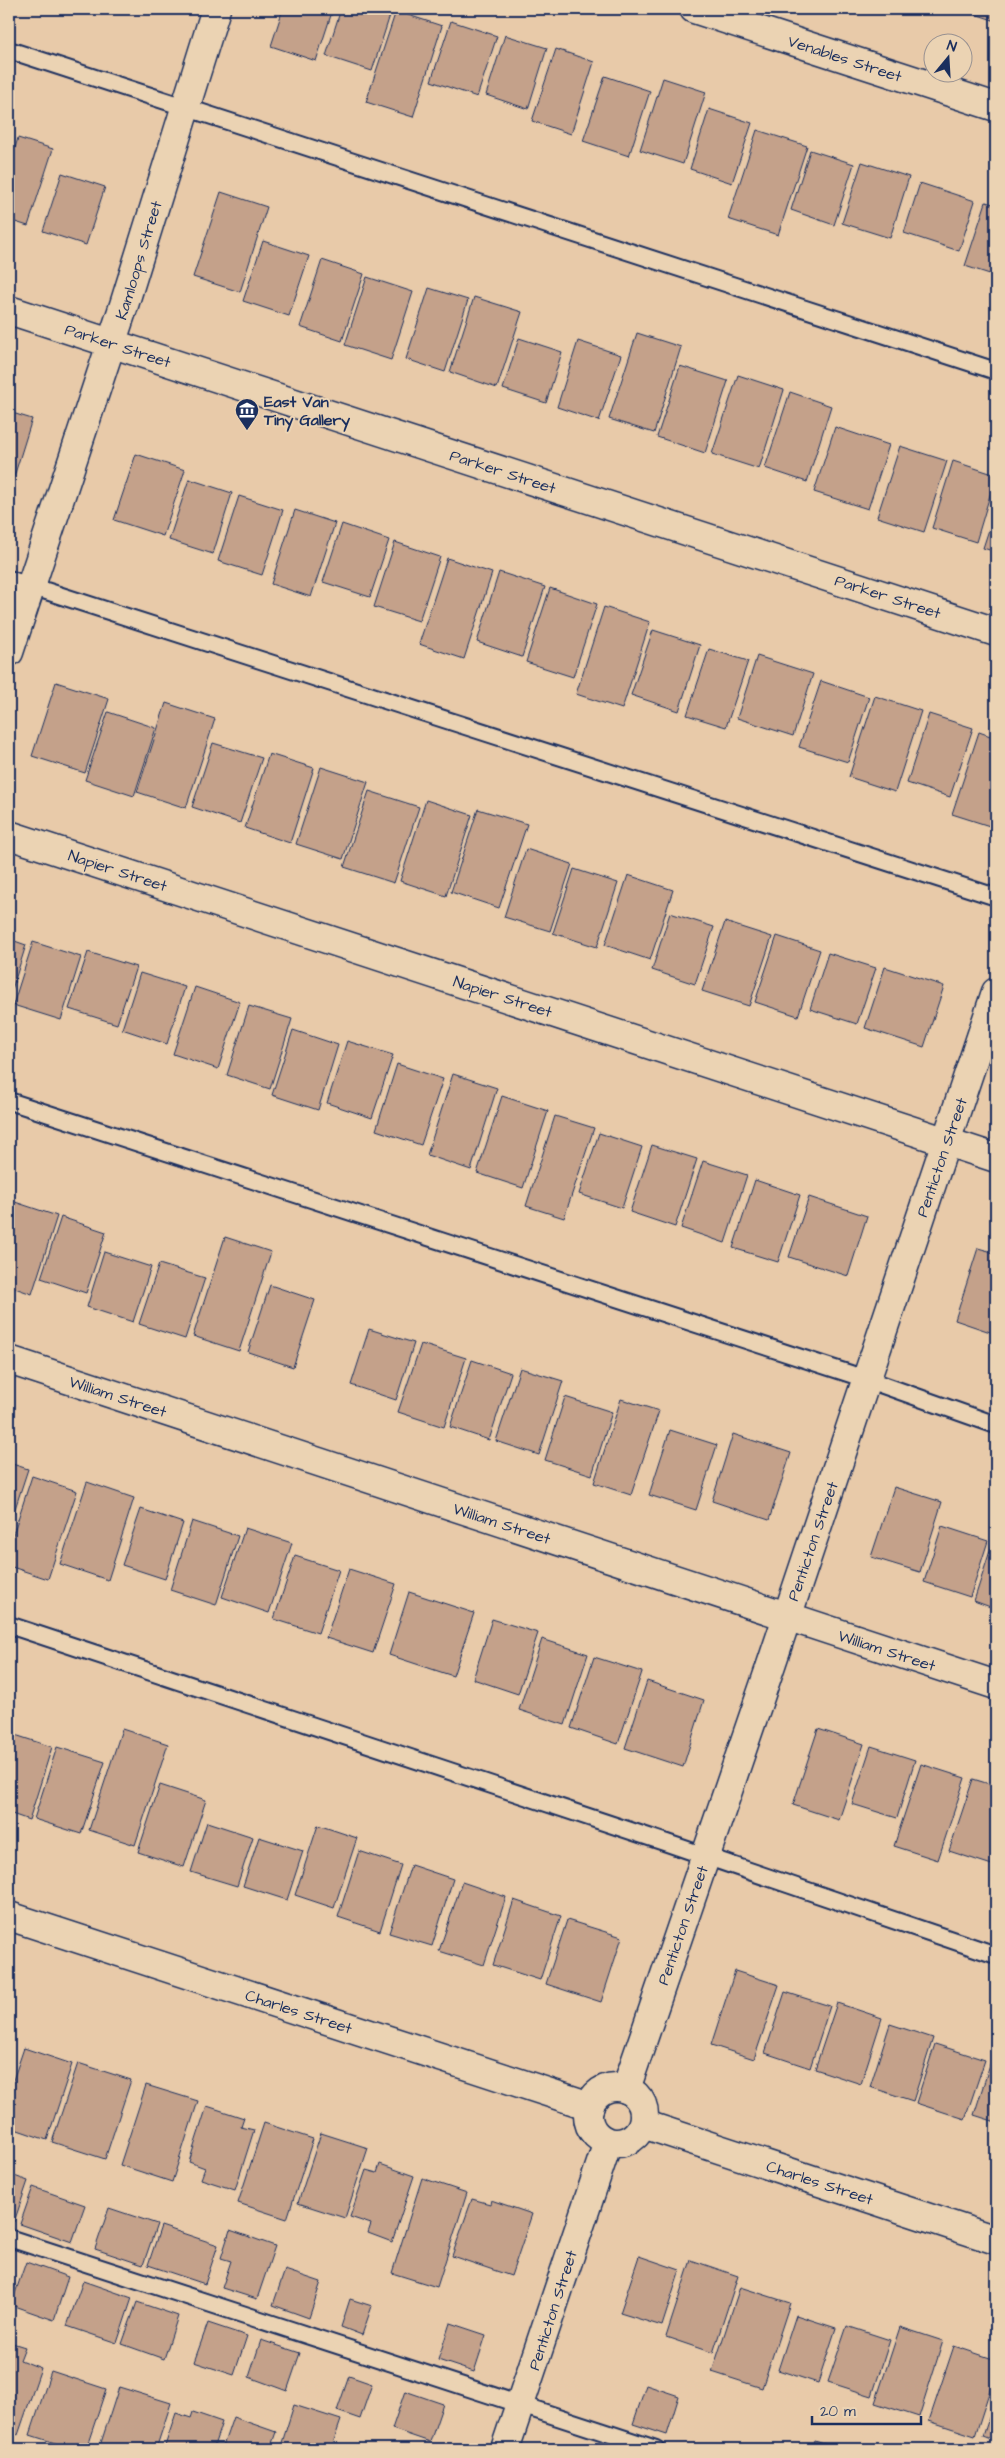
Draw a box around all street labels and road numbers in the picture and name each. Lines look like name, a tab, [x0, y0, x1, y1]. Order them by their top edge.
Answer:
street label: Venables Street	[785, 30, 905, 88]
street label: Kamloops Street	[110, 198, 168, 323]
street label: Parker Street	[62, 318, 174, 374]
street label: Parker Street	[447, 444, 559, 500]
street label: Parker Street	[832, 569, 944, 625]
street label: Napier Street	[65, 845, 170, 897]
street label: Napier Street	[450, 971, 555, 1023]
street label: Penticton Street	[911, 1094, 973, 1220]
street label: William Street	[66, 1371, 170, 1423]
street label: Penticton Street	[782, 1478, 844, 1604]
street label: William Street	[450, 1498, 554, 1550]
street label: William Street	[835, 1625, 939, 1677]
street label: Penticton Street	[652, 1862, 714, 1988]
street label: Charles Street	[242, 1984, 355, 2040]
street label: Charles Street	[763, 2155, 876, 2211]
street label: Penticton Street	[523, 2247, 583, 2373]

